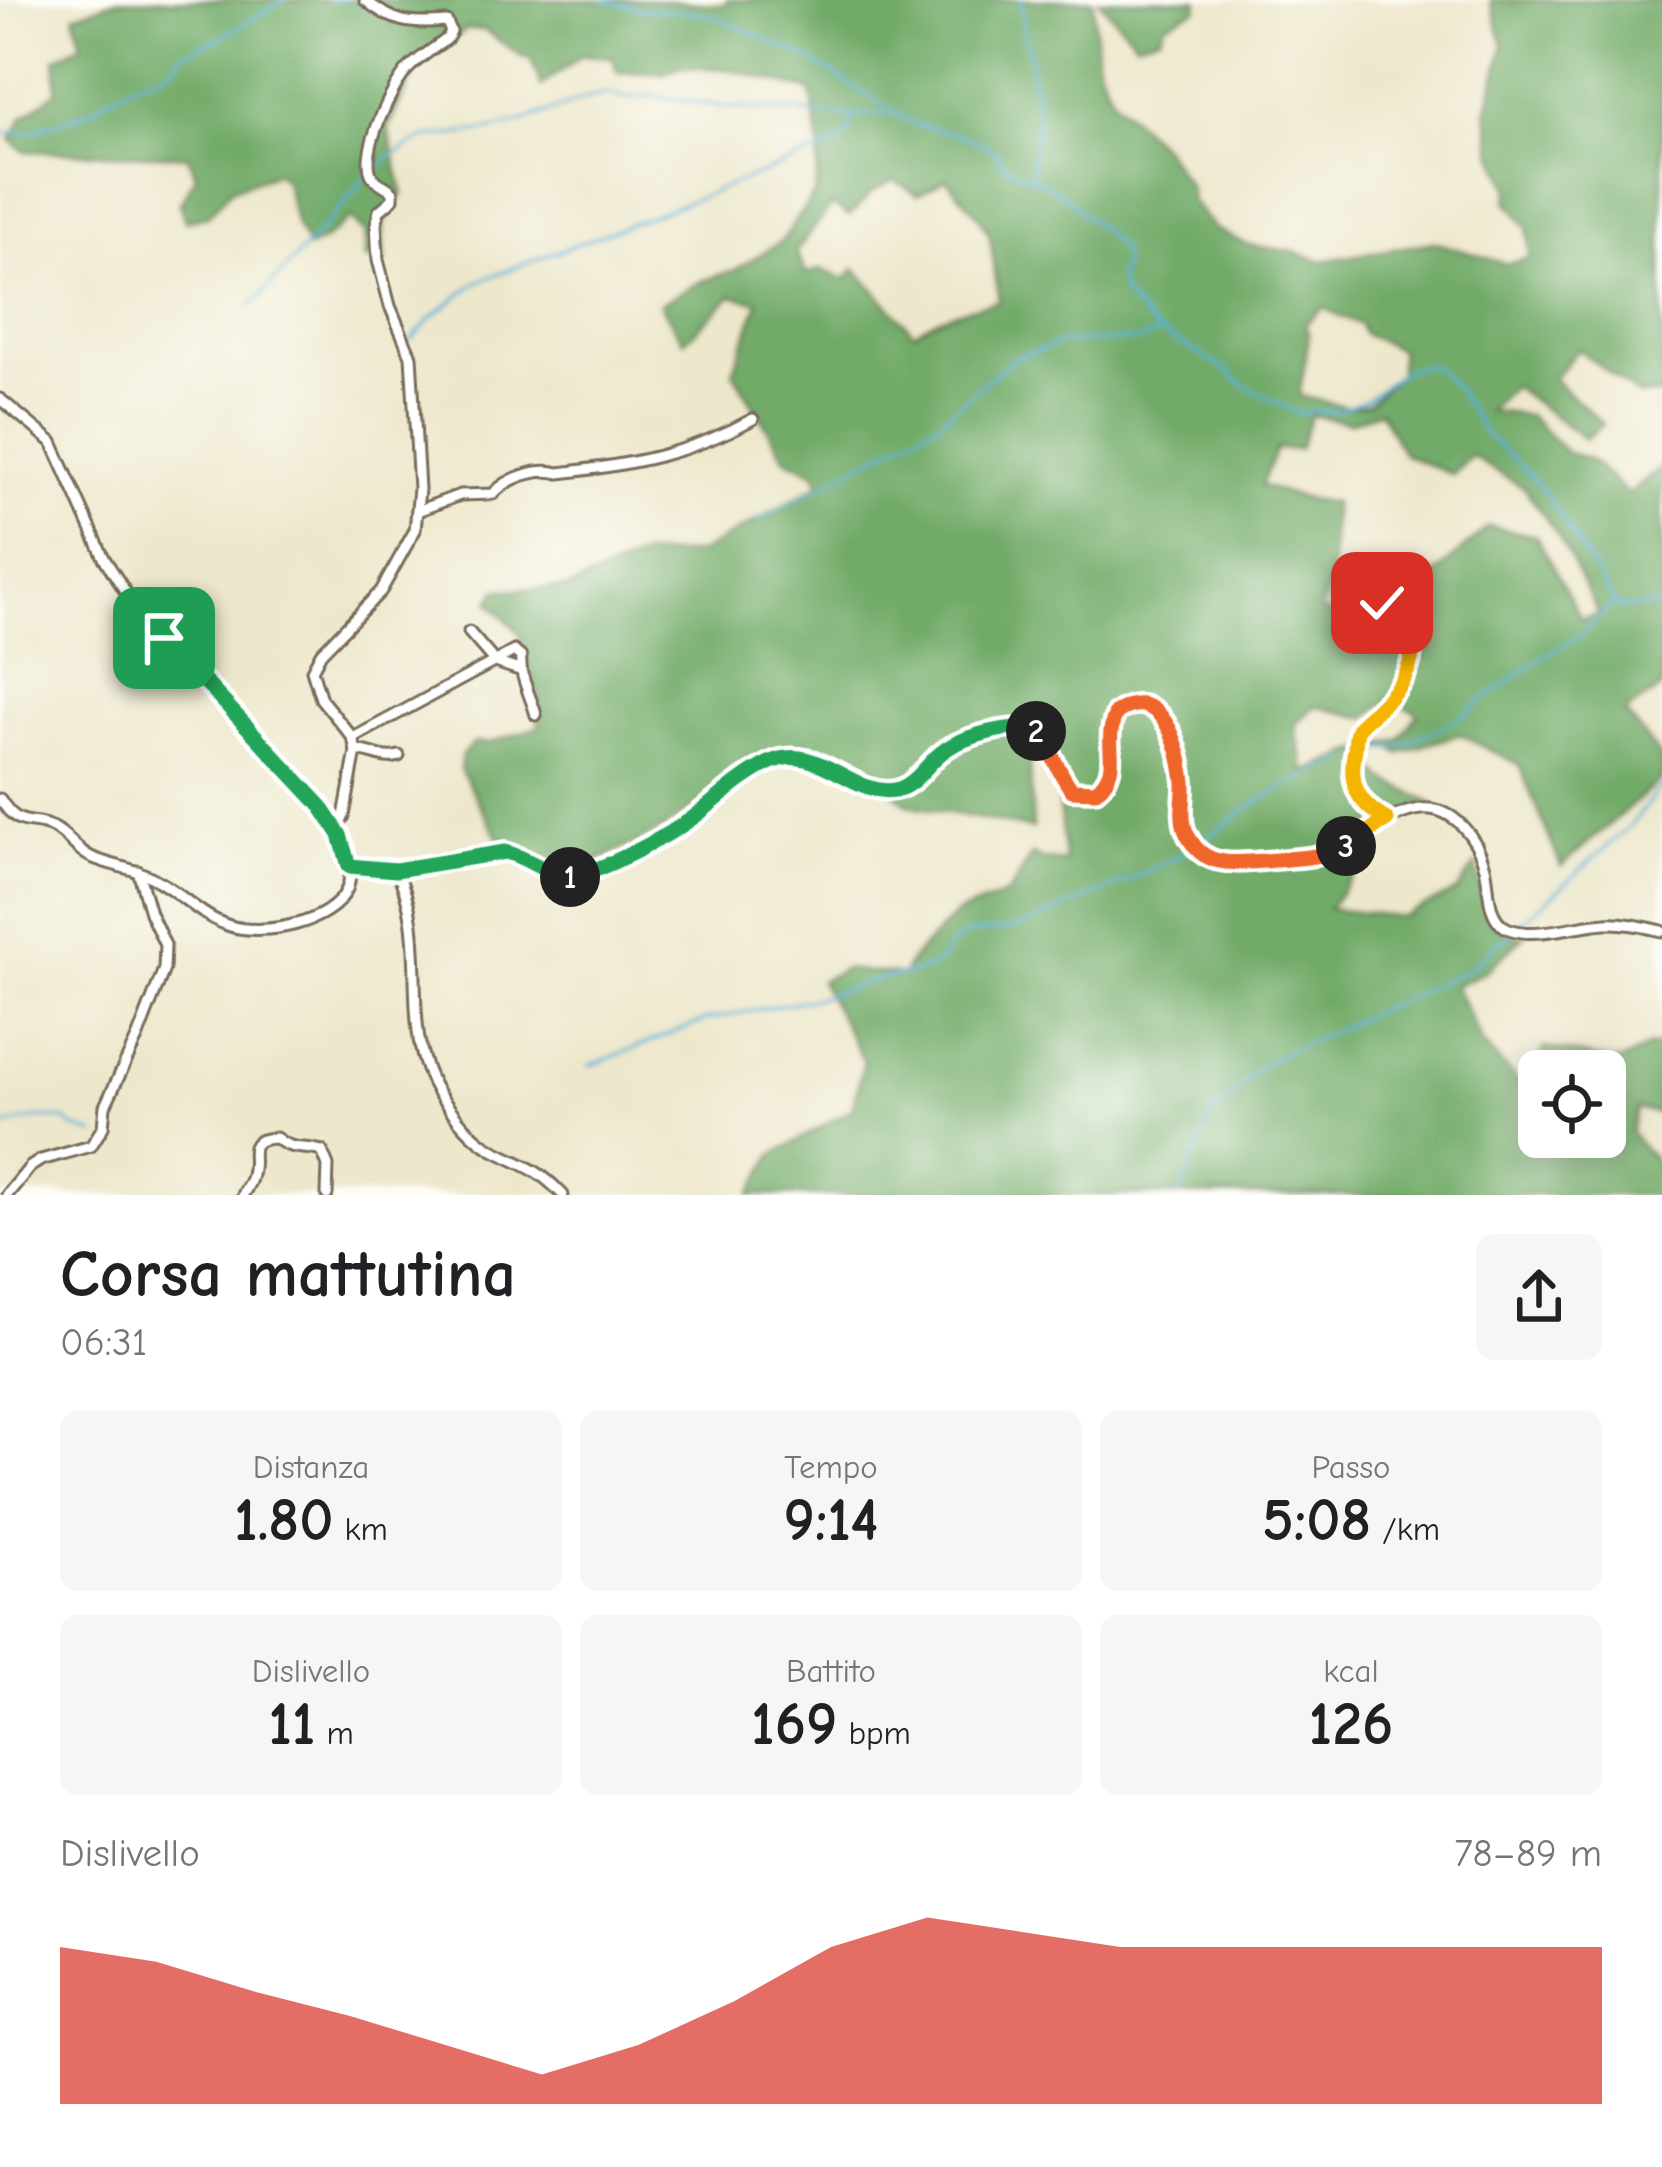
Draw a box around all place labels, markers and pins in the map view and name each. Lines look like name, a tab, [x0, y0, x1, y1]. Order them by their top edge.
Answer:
pin	[1331, 552, 1433, 654]
pin	[113, 587, 215, 689]
pin: 2	[1006, 701, 1066, 761]
pin: 3	[1316, 816, 1376, 876]
pin: 1	[540, 847, 600, 907]

